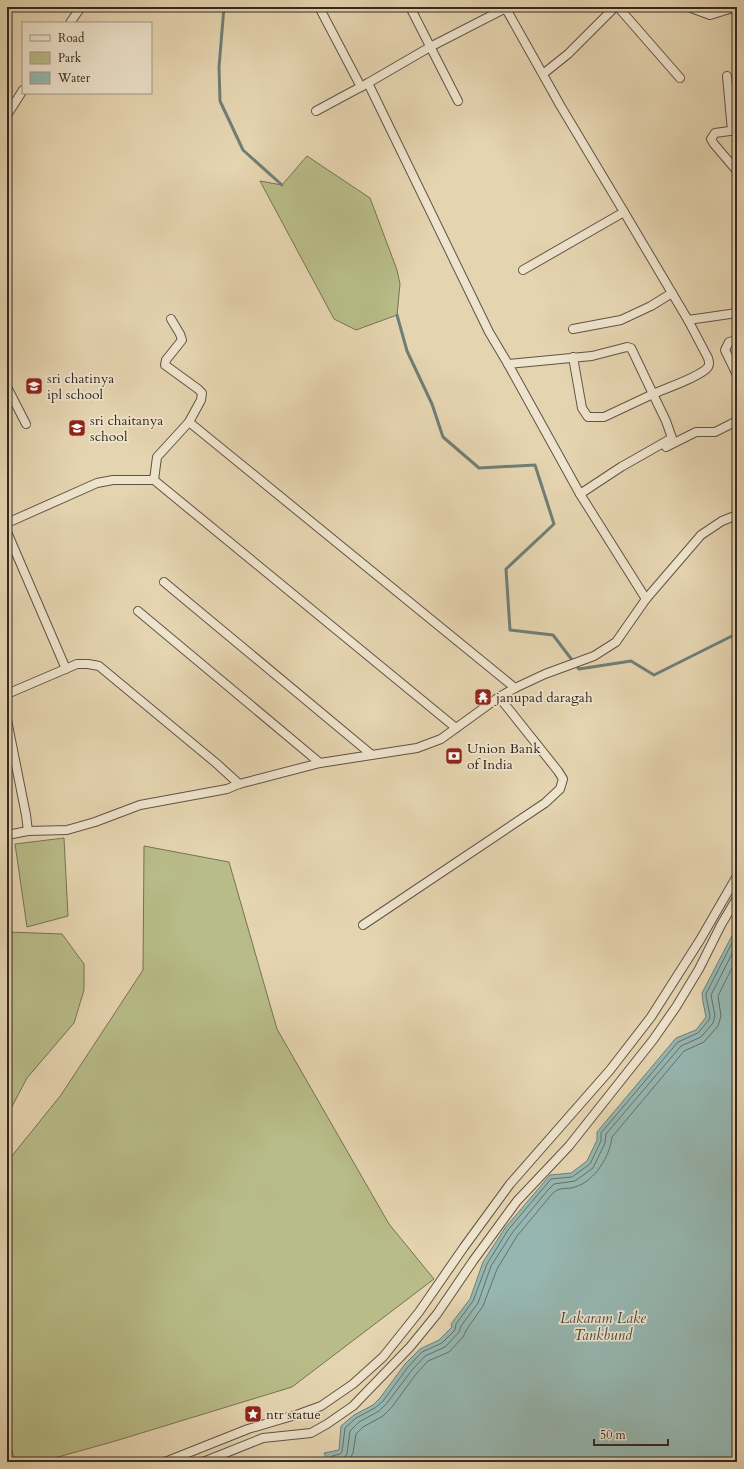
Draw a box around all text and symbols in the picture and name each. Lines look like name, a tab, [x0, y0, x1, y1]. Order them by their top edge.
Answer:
legend	[22, 22, 152, 94]
text: Road	[58, 30, 85, 46]
text: Park	[58, 50, 82, 66]
text: Water	[57, 70, 91, 86]
place label: sri chatinya ipl school	[47, 369, 114, 404]
school or university icon: sri chatinya ipl school	[24, 376, 44, 396]
place label: sri chaitanya school	[90, 411, 163, 446]
school or university icon: sri chaitanya school	[67, 418, 87, 438]
temple icon: janupad daragah	[473, 687, 493, 707]
place label: janupad daragah	[494, 688, 593, 707]
place label: Union Bank of India	[467, 739, 541, 774]
bank icon: Union Bank of India	[444, 746, 464, 766]
water label: Lakaram Lake Tankbund	[560, 1308, 646, 1345]
place icon: ntr statue	[243, 1404, 263, 1424]
place label: ntr statue	[266, 1405, 321, 1424]
scale bar	[594, 1421, 668, 1447]
text: 50 m	[600, 1427, 627, 1443]

